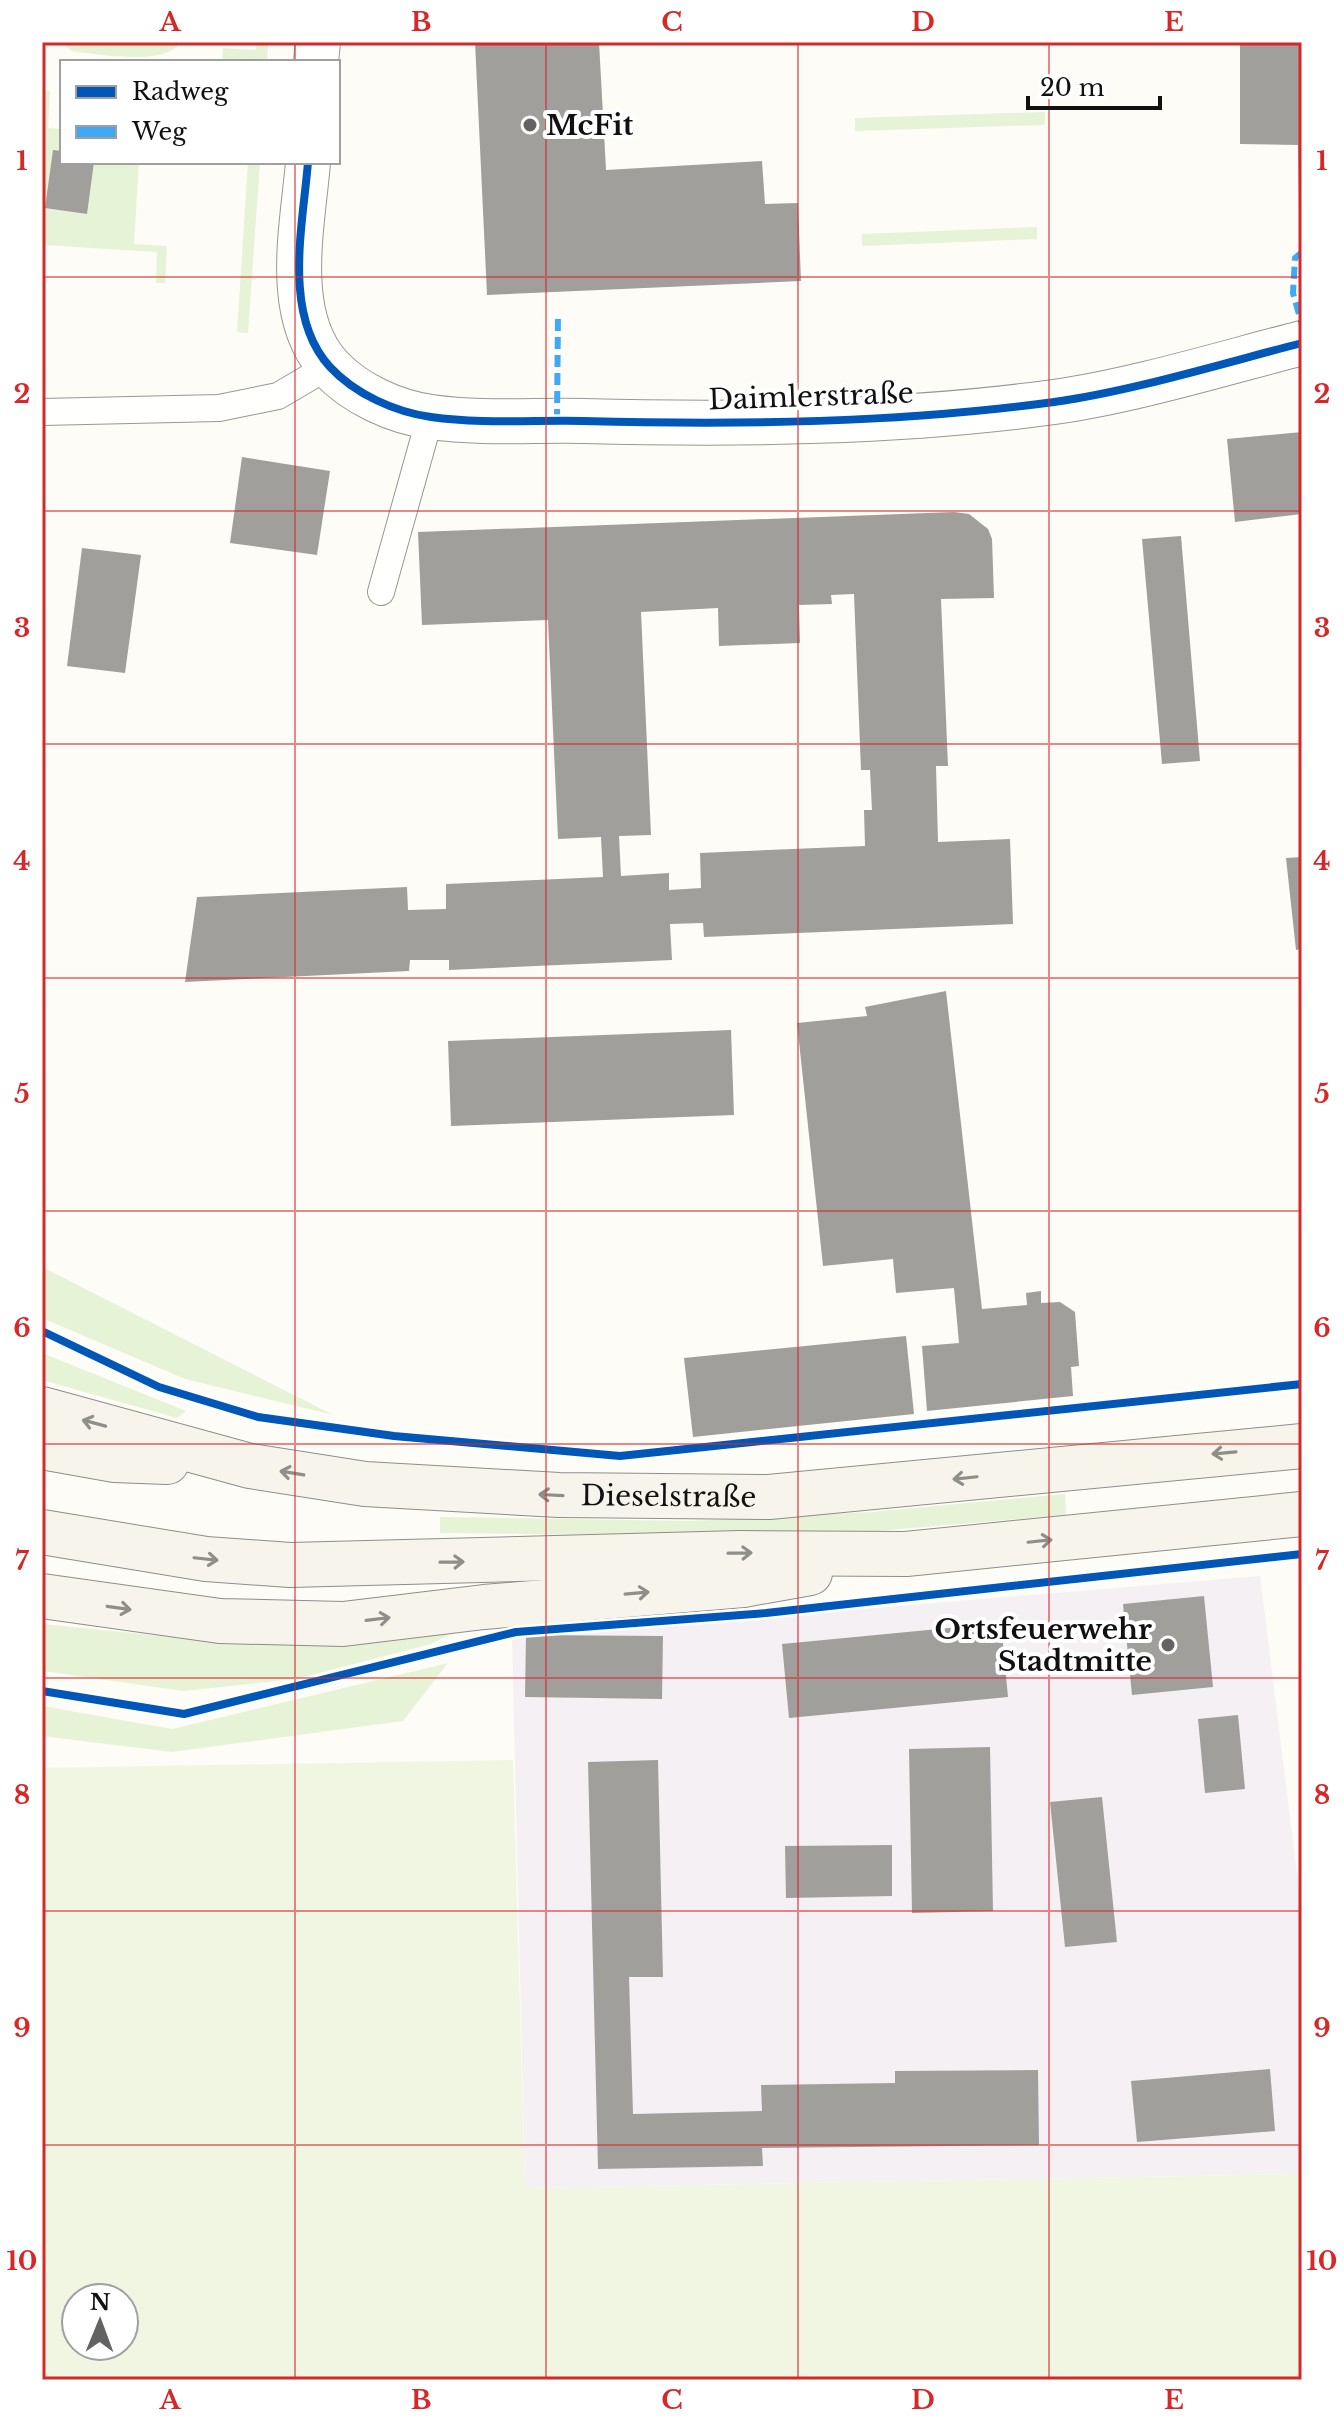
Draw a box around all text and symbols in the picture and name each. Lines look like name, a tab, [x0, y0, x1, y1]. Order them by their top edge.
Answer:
text: A	[158, 6, 181, 38]
text: B	[411, 6, 431, 38]
text: C	[661, 6, 683, 38]
text: D	[911, 6, 935, 38]
text: E	[1164, 6, 1184, 38]
legend	[60, 60, 340, 164]
scale bar	[1028, 60, 1160, 110]
text: 20 m	[1040, 73, 1105, 102]
text: Radweg	[132, 77, 229, 106]
place label: McFit	[546, 108, 634, 143]
marker: McFit	[521, 116, 539, 134]
text: Weg	[131, 117, 187, 146]
text: 1	[16, 145, 28, 177]
text: 1	[1316, 145, 1328, 177]
street label: Daimlerstraße	[708, 375, 914, 418]
text: 2	[14, 378, 30, 410]
text: 2	[1314, 378, 1330, 410]
text: 3	[14, 612, 30, 644]
text: 3	[1314, 612, 1330, 644]
text: 4	[13, 845, 31, 877]
text: 4	[1313, 845, 1331, 877]
text: 5	[14, 1078, 30, 1110]
text: 5	[1314, 1078, 1330, 1110]
text: 6	[13, 1312, 31, 1344]
text: 6	[1313, 1312, 1331, 1344]
one-way arrow	[81, 1415, 107, 1430]
one-way arrow	[1211, 1446, 1238, 1461]
one-way arrow	[280, 1465, 306, 1480]
one-way arrow	[953, 1470, 979, 1485]
street label: Dieselstraße	[581, 1478, 757, 1515]
one-way arrow	[538, 1487, 565, 1502]
one-way arrow	[1026, 1533, 1053, 1548]
text: 7	[15, 1545, 29, 1577]
one-way arrow	[726, 1545, 753, 1561]
text: 7	[1315, 1545, 1329, 1577]
one-way arrow	[192, 1551, 219, 1566]
one-way arrow	[438, 1555, 465, 1570]
one-way arrow	[623, 1585, 650, 1600]
one-way arrow	[106, 1601, 131, 1616]
one-way arrow	[364, 1612, 391, 1627]
place label: Ortsfeuerwehr Stadtmitte	[935, 1612, 1152, 1679]
marker: Ortsfeuerwehr Stadtmitte	[1159, 1636, 1177, 1654]
text: 8	[14, 1779, 30, 1811]
text: 8	[1314, 1779, 1330, 1811]
text: 9	[13, 2012, 31, 2044]
text: 9	[1313, 2012, 1331, 2044]
text: 10	[7, 2245, 37, 2277]
text: 10	[1307, 2245, 1337, 2277]
north arrow	[60, 2282, 140, 2362]
text: N	[90, 2289, 111, 2316]
text: A	[158, 2384, 181, 2416]
text: B	[411, 2384, 431, 2416]
text: C	[661, 2384, 683, 2416]
text: D	[911, 2384, 935, 2416]
text: E	[1164, 2384, 1184, 2416]

